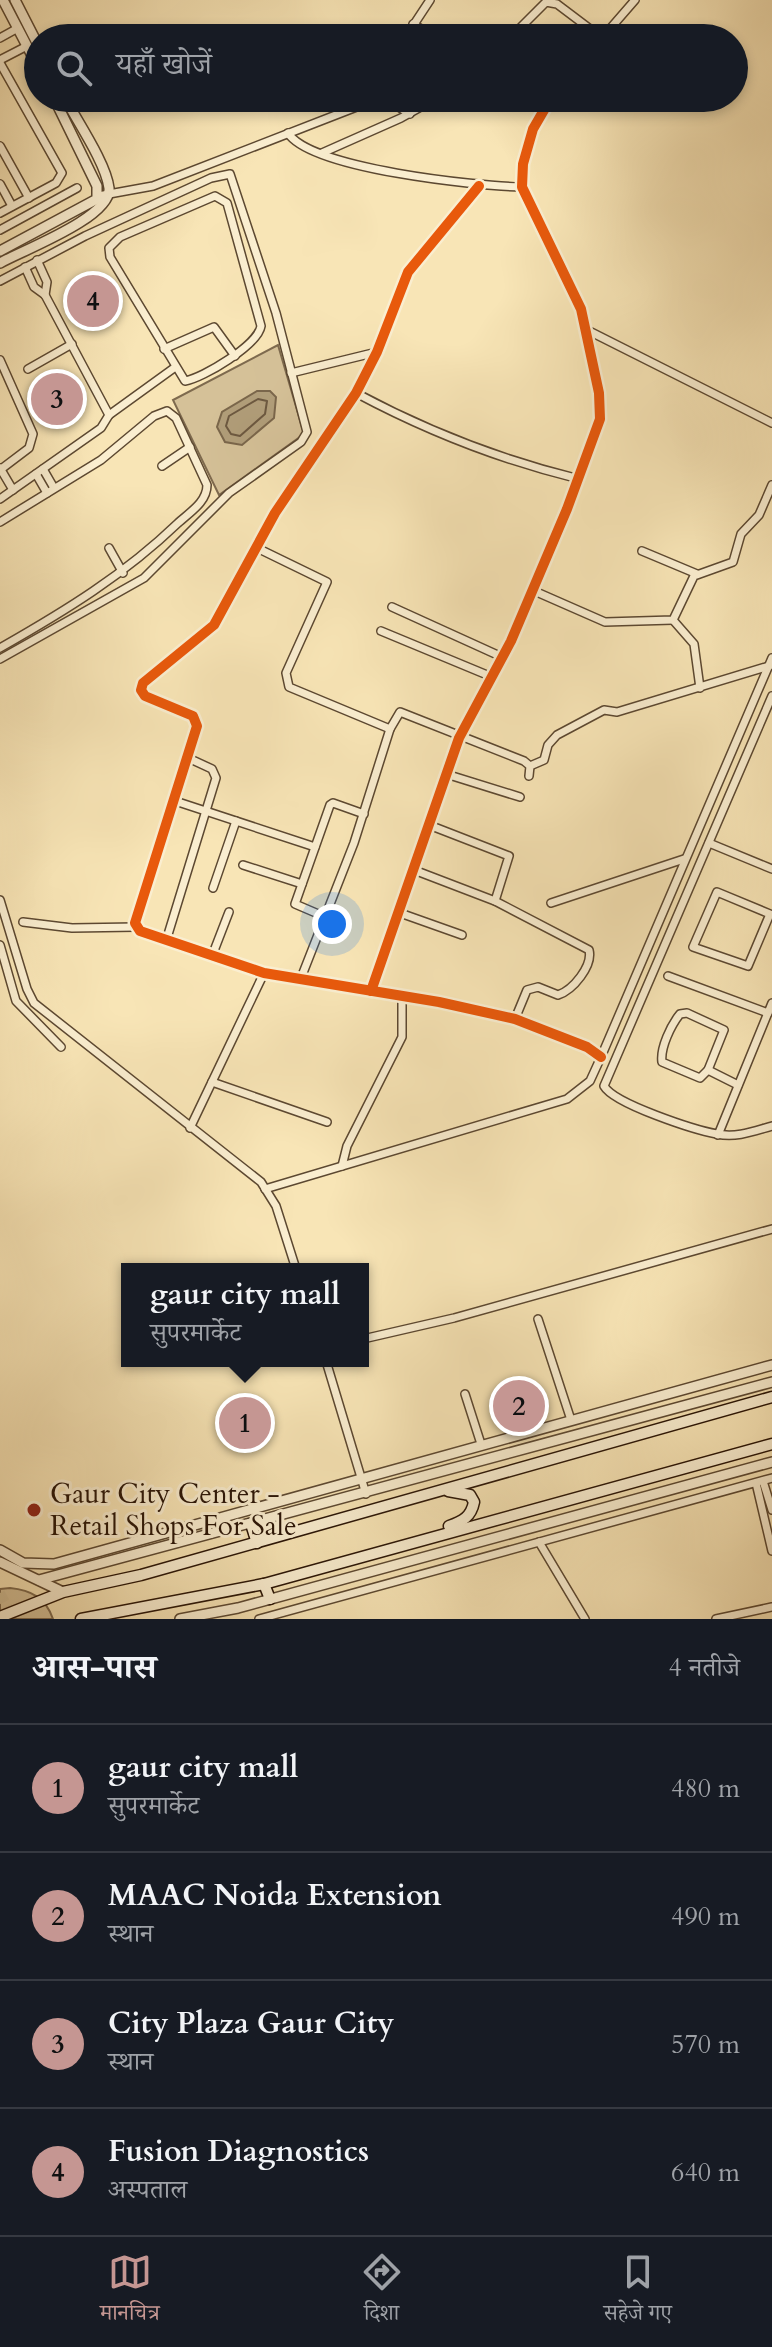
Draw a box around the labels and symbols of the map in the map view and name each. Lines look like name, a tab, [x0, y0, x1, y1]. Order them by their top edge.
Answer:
pin: 4	[67, 271, 119, 331]
pin: 3	[31, 369, 83, 429]
your location	[312, 904, 352, 944]
pin: 2	[493, 1376, 545, 1436]
pin: 1	[219, 1393, 271, 1453]
place label: Gaur City Center - Retail Shops For Sale	[50, 1475, 297, 1545]
marker: Gaur City Center - Retail Shops For Sale	[25, 1501, 43, 1519]

